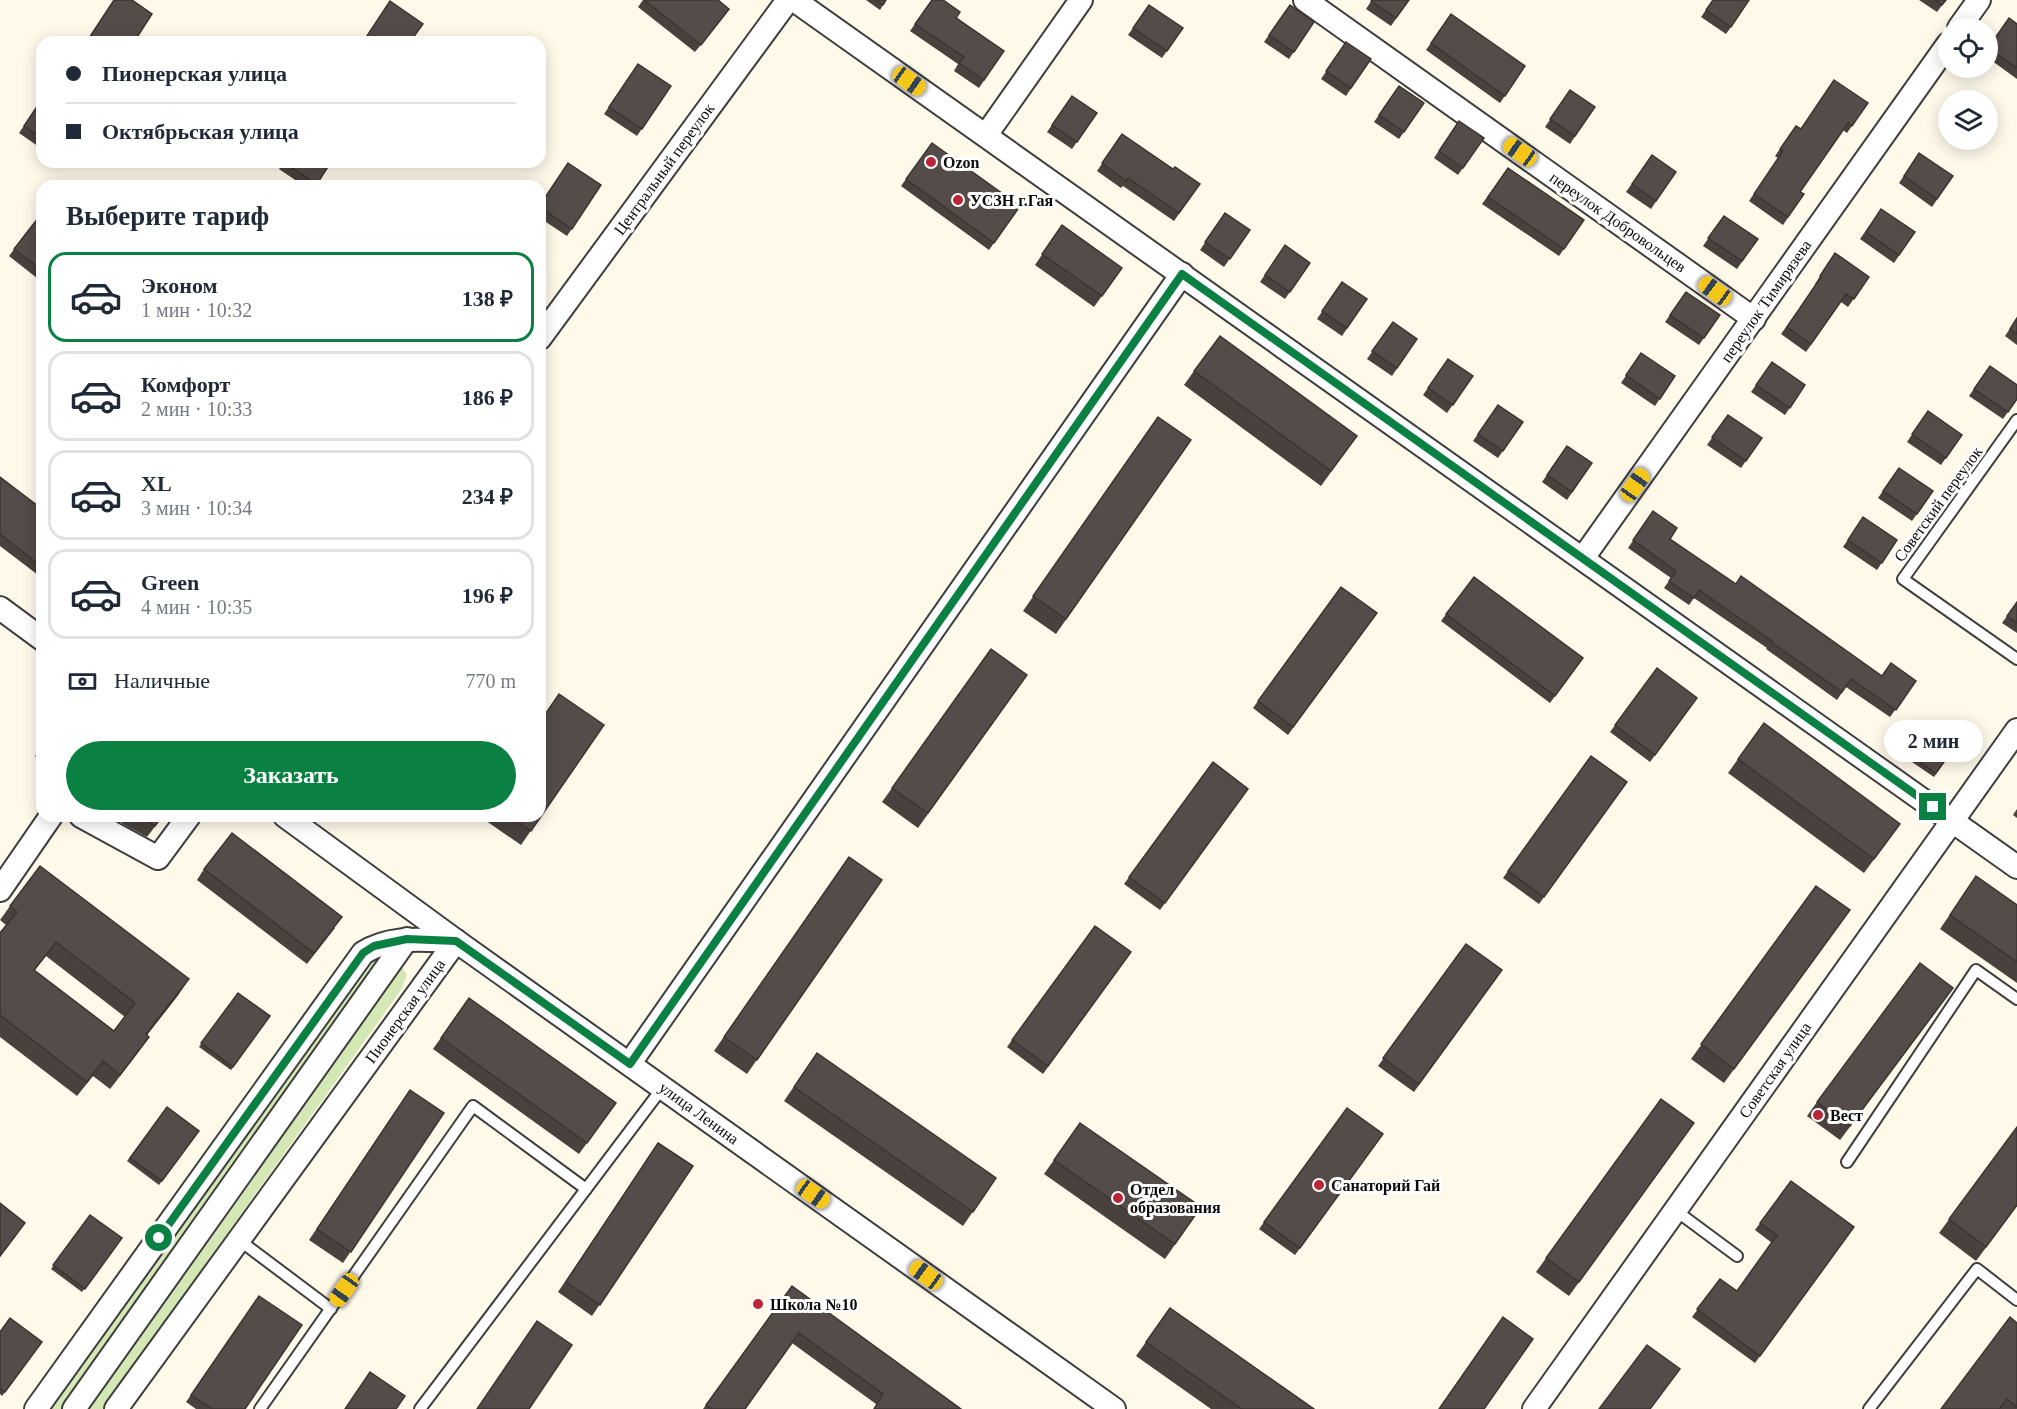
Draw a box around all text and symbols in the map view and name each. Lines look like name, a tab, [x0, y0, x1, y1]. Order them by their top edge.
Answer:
map controls	[1938, 18, 1998, 150]
button: locate	[1938, 18, 1998, 78]
text: Пионерская улица	[102, 61, 287, 86]
car	[889, 63, 929, 99]
button: layers	[1938, 90, 1998, 150]
street label: Центральный переулок	[611, 100, 718, 239]
text: Октябрьская улица	[102, 119, 299, 144]
car	[1500, 134, 1540, 170]
place label: Ozon	[943, 154, 980, 171]
marker: Ozon	[924, 155, 938, 169]
street label: переулок Добровольцев	[1546, 169, 1690, 277]
place label: УСЗН г.Гая	[970, 192, 1053, 209]
marker: УСЗН г.Гая	[951, 193, 965, 207]
text: Выберите тариф	[66, 201, 269, 231]
street label: переулок Тимирязева	[1717, 237, 1815, 366]
icon: car	[69, 270, 123, 324]
text: Эконом	[141, 273, 218, 298]
car	[1695, 273, 1735, 309]
text: 138 ₽	[462, 286, 513, 311]
text: 1 мин · 10:32	[141, 299, 252, 321]
icon: car	[69, 369, 123, 423]
text: Комфорт	[141, 372, 230, 397]
text: 186 ₽	[462, 385, 513, 410]
text: 2 мин · 10:33	[141, 398, 252, 420]
street label: Советский переулок	[1891, 443, 1986, 565]
car	[1617, 465, 1653, 505]
icon: car	[69, 468, 123, 522]
text: XL	[141, 471, 172, 496]
text: 234 ₽	[462, 484, 513, 509]
text: 3 мин · 10:34	[141, 497, 252, 519]
icon: car	[69, 567, 123, 621]
text: Green	[141, 570, 199, 595]
text: 196 ₽	[462, 583, 513, 608]
text: 4 мин · 10:35	[141, 596, 252, 618]
icon: cash	[66, 665, 99, 698]
text: Наличные	[114, 668, 210, 693]
text: 770 m	[465, 670, 516, 692]
callout: 2 мин	[1884, 720, 1982, 762]
text: 2 мин	[1908, 730, 1959, 752]
button: Заказать	[66, 741, 516, 810]
route end	[1919, 793, 1946, 820]
street label: Пионерская улица	[362, 956, 449, 1067]
street label: Советская улица	[1736, 1019, 1815, 1122]
street label: улица Ленина	[655, 1078, 742, 1148]
place label: Вест	[1830, 1107, 1863, 1124]
marker: Вест	[1811, 1108, 1825, 1122]
car	[793, 1176, 833, 1212]
place label: Санаторий Гай	[1331, 1177, 1440, 1195]
marker: Санаторий Гай	[1312, 1178, 1326, 1192]
place label: Отдел образования	[1130, 1181, 1221, 1217]
marker: Отдел образования	[1111, 1191, 1125, 1205]
route start	[145, 1224, 172, 1251]
car	[906, 1257, 946, 1293]
car	[326, 1270, 362, 1310]
place label: Школа №10	[770, 1296, 857, 1313]
marker: Школа №10	[751, 1297, 765, 1311]

